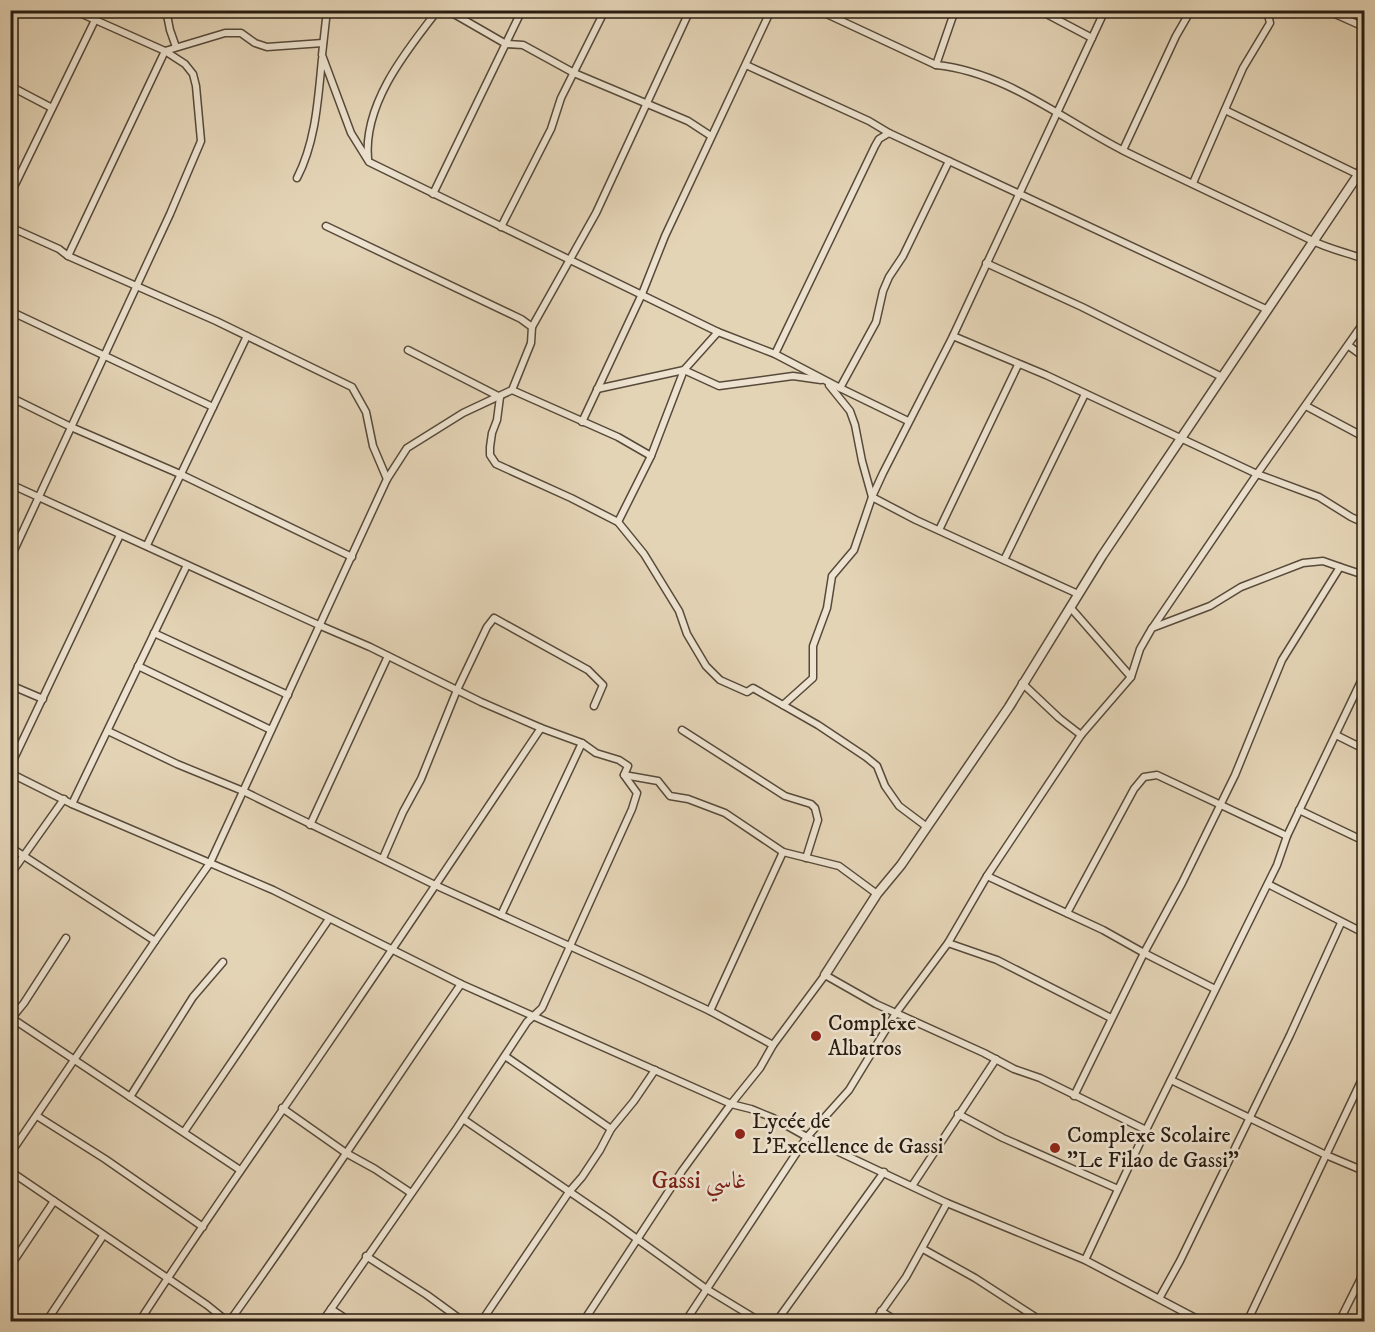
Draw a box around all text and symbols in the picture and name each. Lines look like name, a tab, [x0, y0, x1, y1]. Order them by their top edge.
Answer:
place label: Complexe Albatros	[828, 1010, 916, 1062]
marker: Complexe Albatros	[809, 1029, 823, 1043]
place label: Lycée de L'Excellence de Gassi	[752, 1108, 943, 1160]
place label: Complexe Scolaire "Le Filao de Gassi"	[1067, 1122, 1239, 1174]
marker: Lycée de L'Excellence de Gassi	[733, 1127, 747, 1141]
marker: Complexe Scolaire "Le Filao de Gassi"	[1048, 1141, 1062, 1155]
district label: Gassi غاسي	[652, 1166, 746, 1202]

